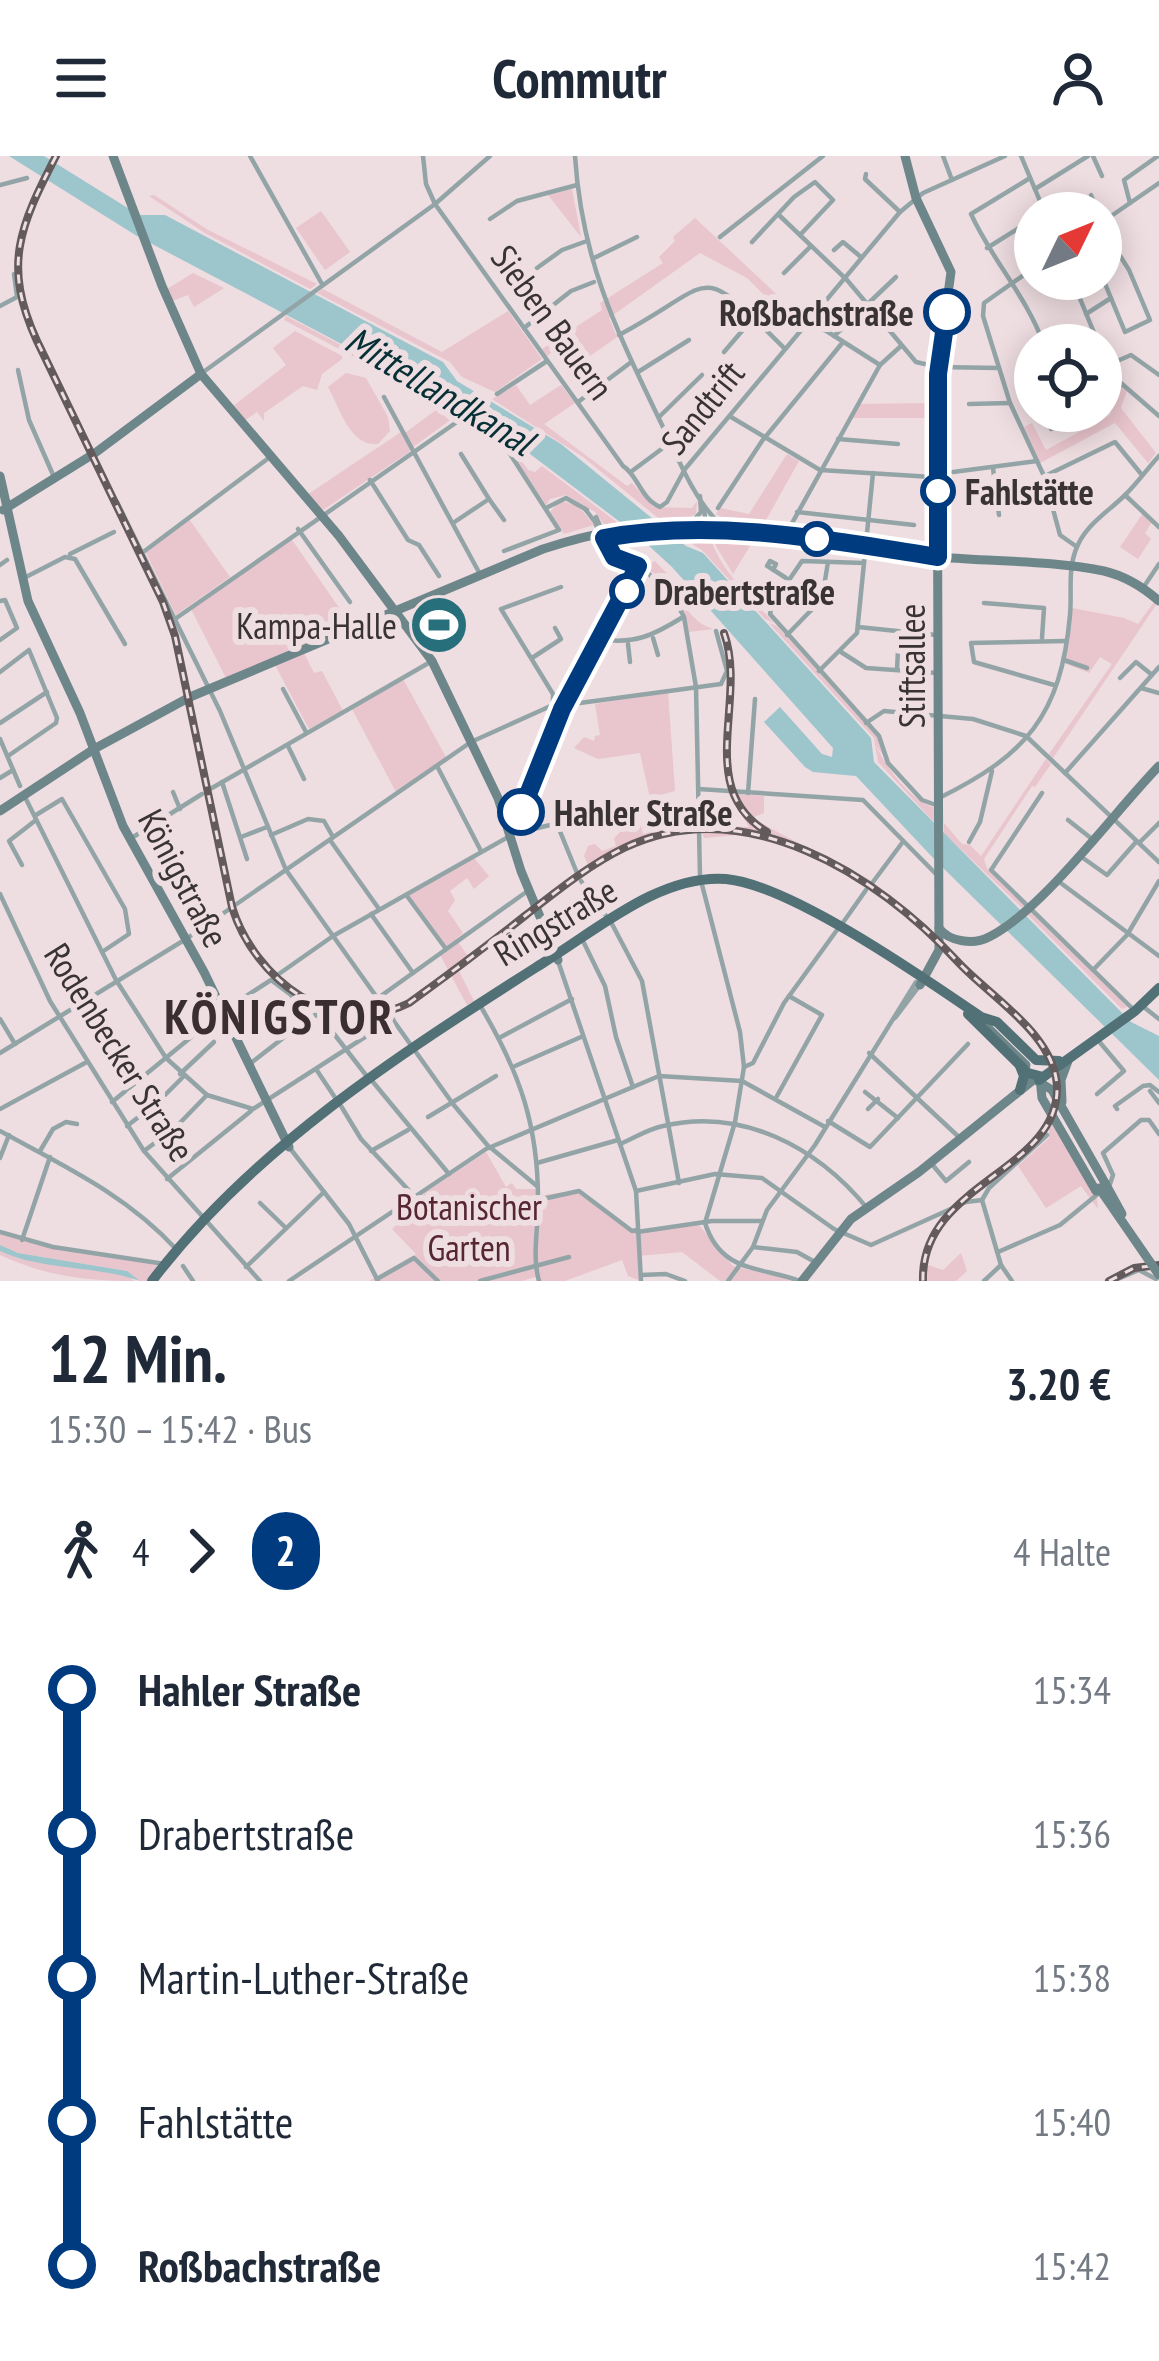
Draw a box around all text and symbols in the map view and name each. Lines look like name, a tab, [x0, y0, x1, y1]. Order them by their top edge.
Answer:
text: Commutr	[492, 43, 667, 113]
icon: menu	[48, 45, 114, 111]
icon: person	[1045, 45, 1111, 111]
north arrow	[1014, 192, 1122, 300]
map controls	[1014, 192, 1122, 432]
street label: Sieben Bauern	[481, 236, 625, 408]
place label: Roßbachstraße	[719, 289, 914, 336]
marker: Roßbachstraße	[925, 290, 969, 334]
water label: Mittellandkanal	[336, 314, 547, 468]
button: locate	[1014, 324, 1122, 432]
street label: Sandtrift	[650, 350, 754, 464]
place label: Fahlstätte	[965, 468, 1094, 515]
marker: Fahlstätte	[922, 475, 954, 507]
unlabelled marker	[801, 523, 833, 555]
place label: Drabertstraße	[654, 568, 835, 615]
marker: Drabertstraße	[611, 575, 643, 607]
sports icon: Kampa-Halle	[408, 594, 470, 656]
place label: Kampa-Halle	[236, 602, 397, 649]
street label: Stiftsallee	[888, 604, 935, 728]
place label: Hahler Straße	[554, 789, 733, 836]
marker: Hahler Straße	[499, 790, 543, 834]
street label: Königstraße	[128, 801, 240, 955]
street label: Ringstraße	[485, 866, 625, 976]
street label: Rodenbecker Straße	[34, 934, 206, 1170]
district label: KÖNIGSTOR	[164, 985, 396, 1047]
park label: Botanischer Garten	[396, 1183, 542, 1271]
text: 12 Min.	[48, 1315, 227, 1400]
text: 3.20 €	[1006, 1354, 1111, 1412]
text: 15:30 – 15:42 · Bus	[48, 1403, 312, 1454]
icon: walk	[48, 1518, 114, 1584]
icon: forward	[168, 1518, 234, 1584]
text: 2	[276, 1523, 296, 1578]
text: 4	[132, 1526, 150, 1577]
text: 4 Halte	[1013, 1526, 1111, 1577]
text: Hahler Straße	[138, 1660, 361, 1718]
text: 15:34	[1033, 1664, 1111, 1715]
text: Drabertstraße	[138, 1804, 354, 1862]
text: 15:36	[1033, 1808, 1111, 1859]
text: Martin-Luther-Straße	[138, 1948, 469, 2006]
text: 15:38	[1033, 1952, 1111, 2003]
text: Fahlstätte	[138, 2092, 293, 2150]
text: 15:40	[1033, 2096, 1111, 2147]
text: Roßbachstraße	[138, 2236, 381, 2294]
text: 15:42	[1033, 2240, 1111, 2291]

